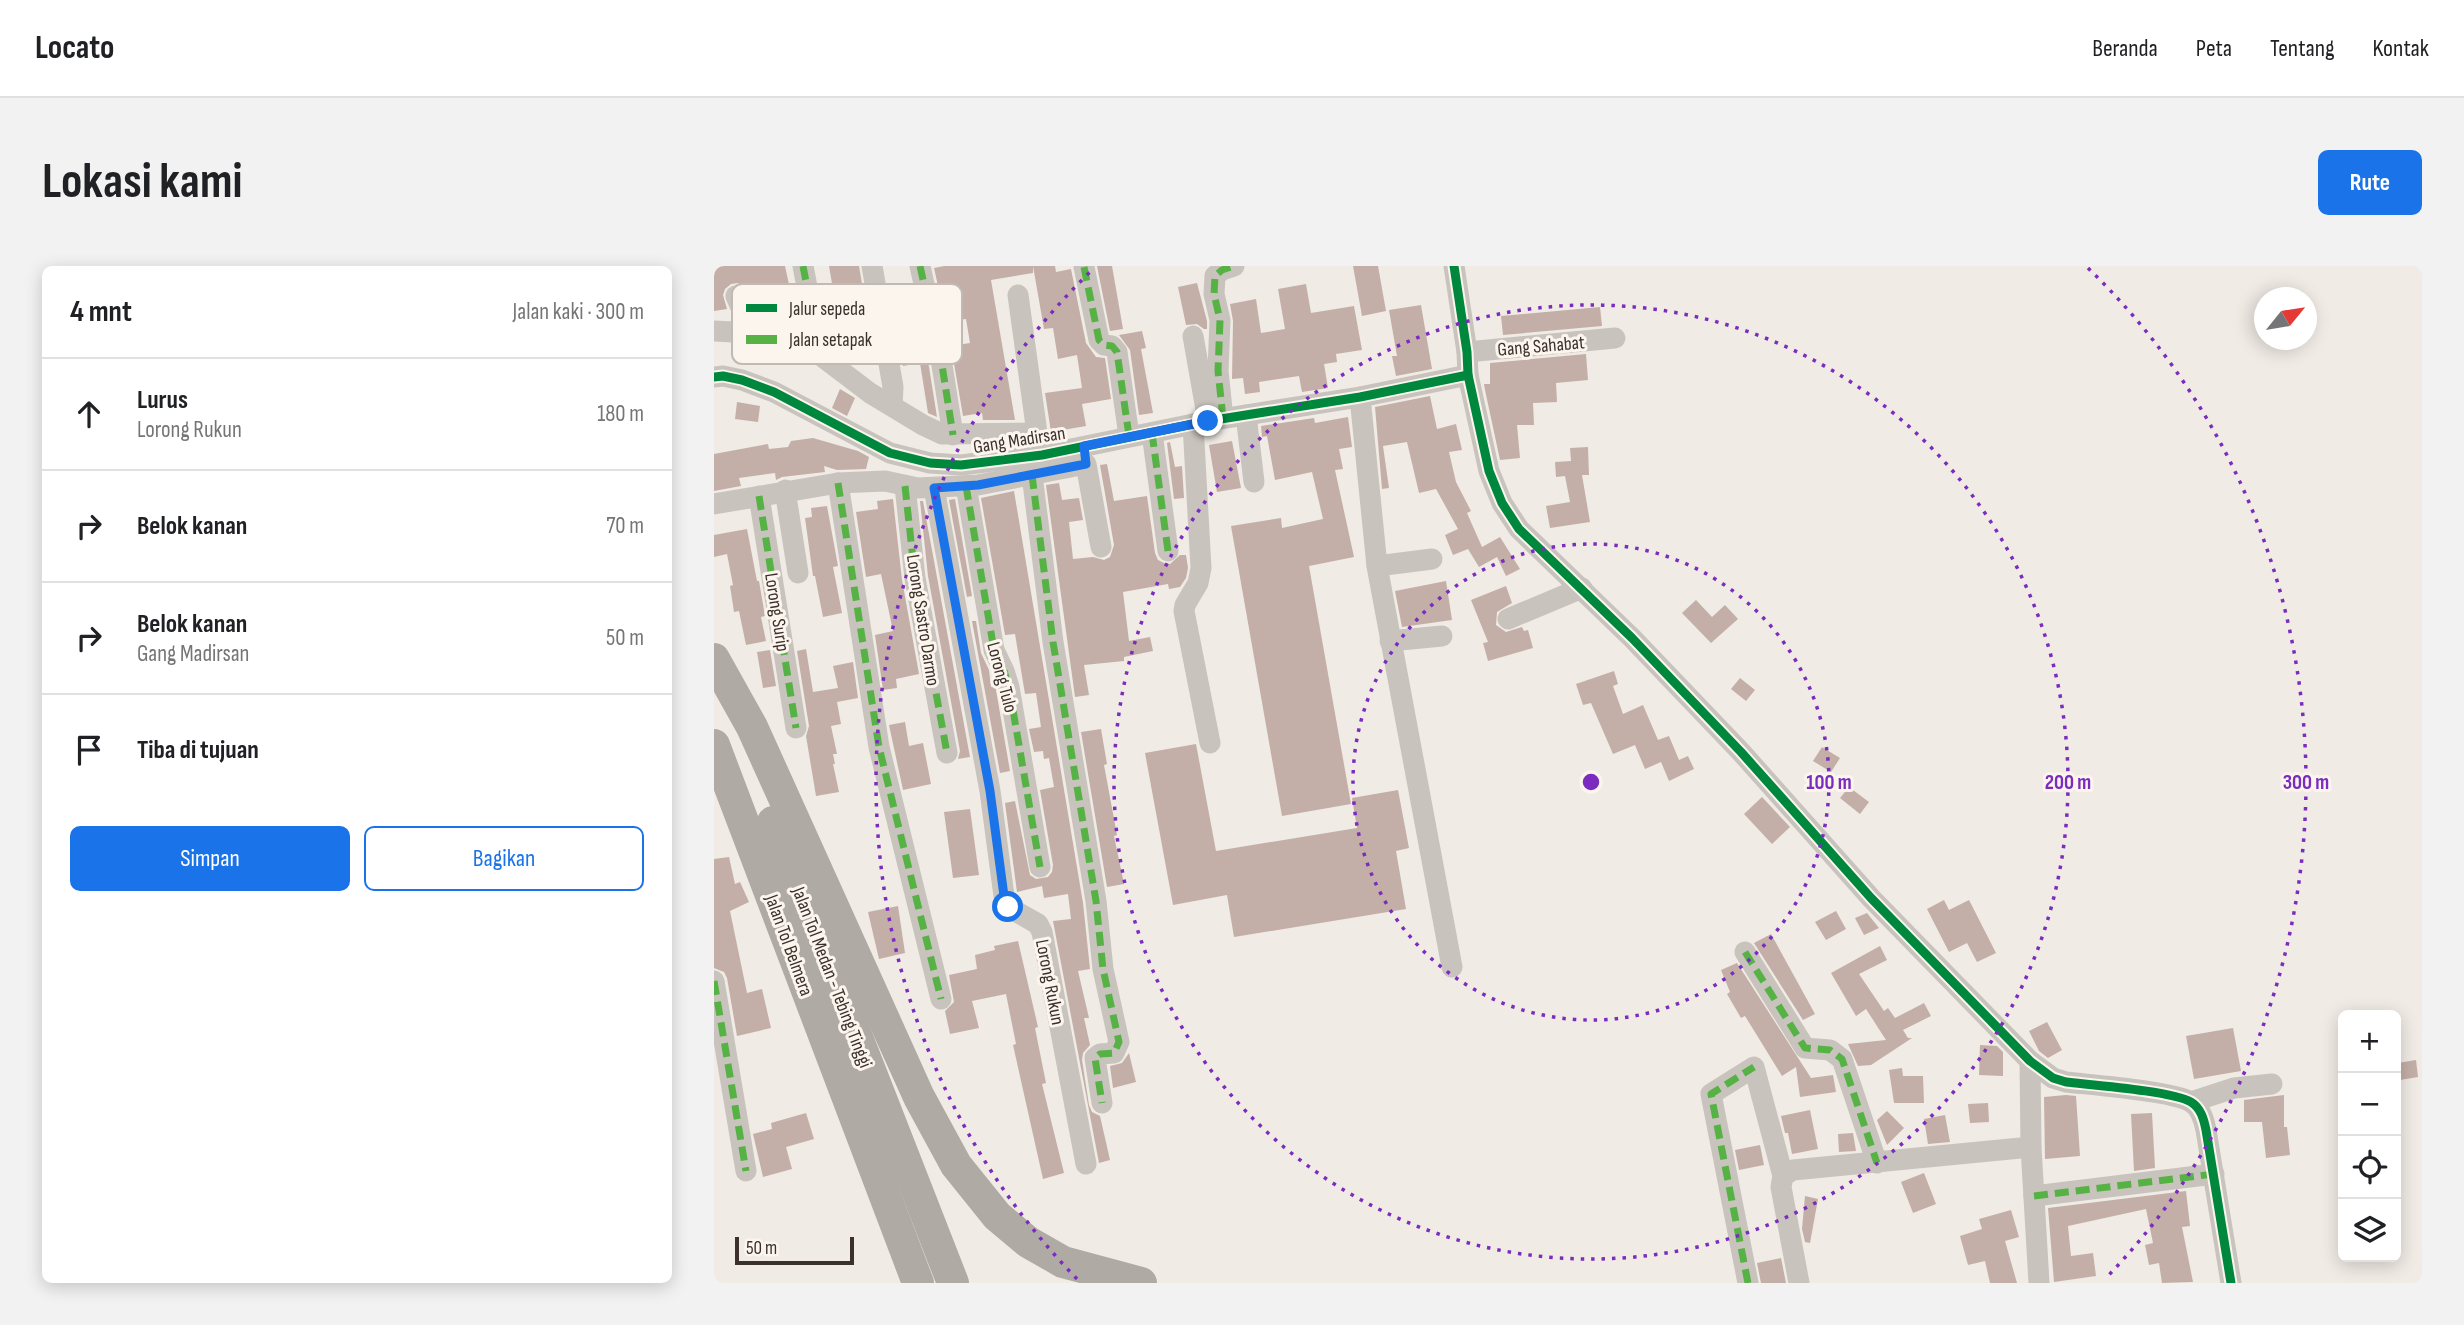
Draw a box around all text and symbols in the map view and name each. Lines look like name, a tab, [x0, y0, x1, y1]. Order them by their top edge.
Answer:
text: Locato	[35, 28, 114, 68]
text: Beranda	[2092, 34, 2158, 63]
text: Peta	[2196, 34, 2232, 63]
text: Tentang	[2270, 34, 2335, 63]
text: Kontak	[2373, 34, 2429, 63]
button: Rute	[2318, 150, 2422, 215]
text: Lokasi kami	[42, 153, 242, 212]
legend	[732, 284, 962, 364]
north arrow	[2254, 287, 2317, 350]
text: 4 mnt	[70, 294, 132, 330]
text: Jalan kaki · 300 m	[513, 298, 644, 326]
text: Jalur sepeda	[788, 298, 865, 321]
text: Jalan setapak	[788, 329, 873, 352]
street label: Gang Sahabat	[1497, 331, 1586, 362]
text: Lurus	[137, 385, 188, 416]
icon: ahead	[70, 395, 108, 433]
text: 180 m	[597, 400, 644, 428]
route end	[1192, 405, 1223, 436]
text: Lorong Rukun	[137, 416, 242, 444]
street label: Gang Madirsan	[972, 422, 1067, 459]
icon: right	[70, 507, 108, 545]
text: Belok kanan	[137, 511, 247, 542]
text: 70 m	[606, 512, 644, 540]
street label: Lorong Sastro Darmo	[901, 553, 944, 688]
street label: Lorong Surip	[759, 571, 794, 653]
text: Belok kanan	[137, 609, 247, 640]
icon: right	[70, 619, 108, 657]
text: 50 m	[606, 624, 644, 652]
text: Gang Madirsan	[137, 640, 249, 668]
street label: Lorong Tulo	[981, 640, 1022, 715]
icon: arrive	[70, 731, 108, 769]
text: Tiba di tujuan	[137, 735, 259, 766]
centre of rings	[1579, 770, 1603, 794]
text: 100 m	[1806, 770, 1852, 795]
text: 200 m	[2045, 770, 2091, 795]
text: 300 m	[2283, 770, 2329, 795]
button: Simpan	[70, 826, 350, 891]
button: Bagikan	[364, 826, 644, 891]
street label: Jalan Tol Medan - Tebing Tinggi	[786, 883, 877, 1071]
street label: Jalan Tol Belmera	[759, 891, 818, 999]
route start	[992, 891, 1023, 922]
street label: Lorong Rukun	[1030, 938, 1069, 1027]
map controls	[2338, 1010, 2401, 1262]
button: +	[2338, 1010, 2401, 1073]
button: −	[2338, 1073, 2401, 1136]
button: locate	[2338, 1136, 2401, 1199]
button: layers	[2338, 1199, 2401, 1262]
scale bar	[735, 1234, 854, 1266]
text: 50 m	[746, 1237, 777, 1260]

